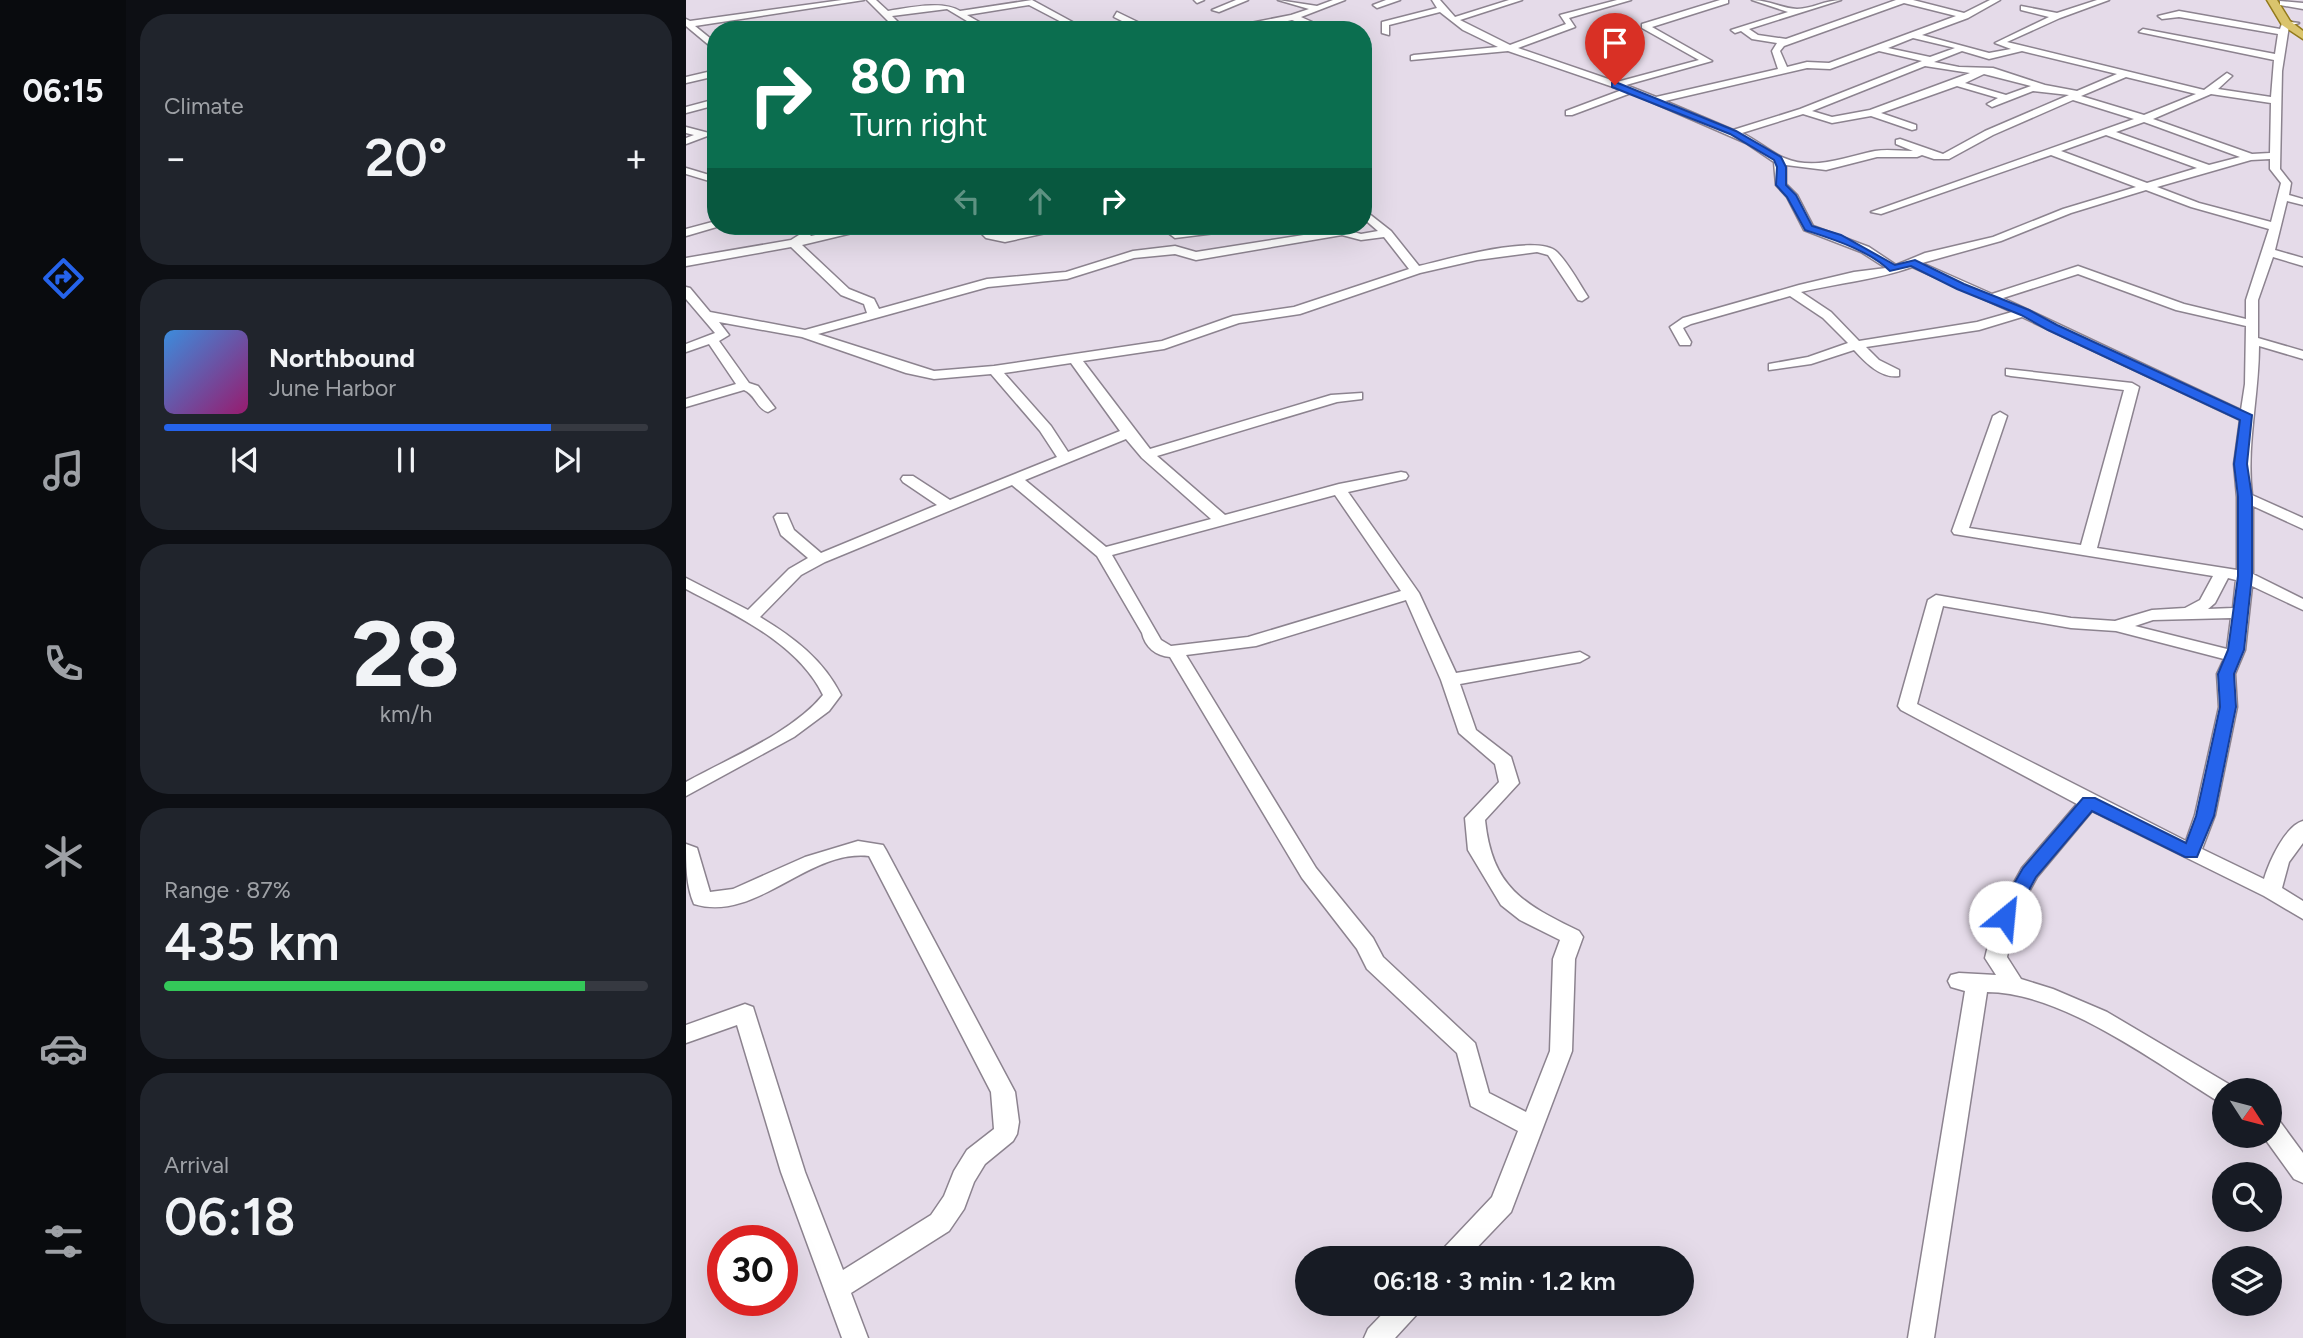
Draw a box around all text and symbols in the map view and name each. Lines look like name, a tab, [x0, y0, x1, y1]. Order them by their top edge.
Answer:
pin	[1585, 13, 1645, 85]
icon: arrive	[1596, 24, 1634, 62]
text: 80 m	[850, 46, 966, 105]
icon: right	[735, 49, 826, 140]
text: 06:15	[22, 72, 104, 110]
text: Climate	[164, 92, 243, 120]
text: Turn right	[850, 106, 988, 144]
text: 20°	[365, 127, 447, 189]
text: −	[164, 135, 188, 181]
text: +	[624, 135, 648, 181]
icon: left	[948, 182, 986, 220]
icon: ahead	[1021, 182, 1059, 220]
icon: right	[1094, 182, 1132, 220]
icon: directions	[39, 254, 88, 303]
text: Northbound	[269, 342, 415, 374]
text: June Harbor	[269, 374, 396, 402]
icon: previous	[226, 441, 264, 479]
icon: pause	[387, 441, 425, 479]
icon: next	[548, 441, 586, 479]
icon: music	[39, 446, 88, 495]
text: 28	[352, 600, 460, 709]
icon: phone	[39, 639, 88, 688]
text: km/h	[380, 700, 432, 728]
icon: climate	[39, 832, 88, 881]
text: Range · 87%	[164, 876, 291, 904]
position arrow	[1968, 880, 2042, 954]
text: 435 km	[164, 911, 340, 973]
icon: car	[39, 1024, 88, 1073]
north arrow	[2212, 1078, 2282, 1148]
map controls	[2212, 1078, 2282, 1316]
text: Arrival	[164, 1151, 229, 1179]
button: search	[2212, 1162, 2282, 1232]
text: 06:18	[164, 1186, 296, 1248]
icon: filters	[39, 1217, 88, 1266]
speed limit sign: 30	[707, 1225, 798, 1316]
button: layers	[2212, 1246, 2282, 1316]
text: 06:18 · 3 min · 1.2 km	[1373, 1265, 1616, 1297]

